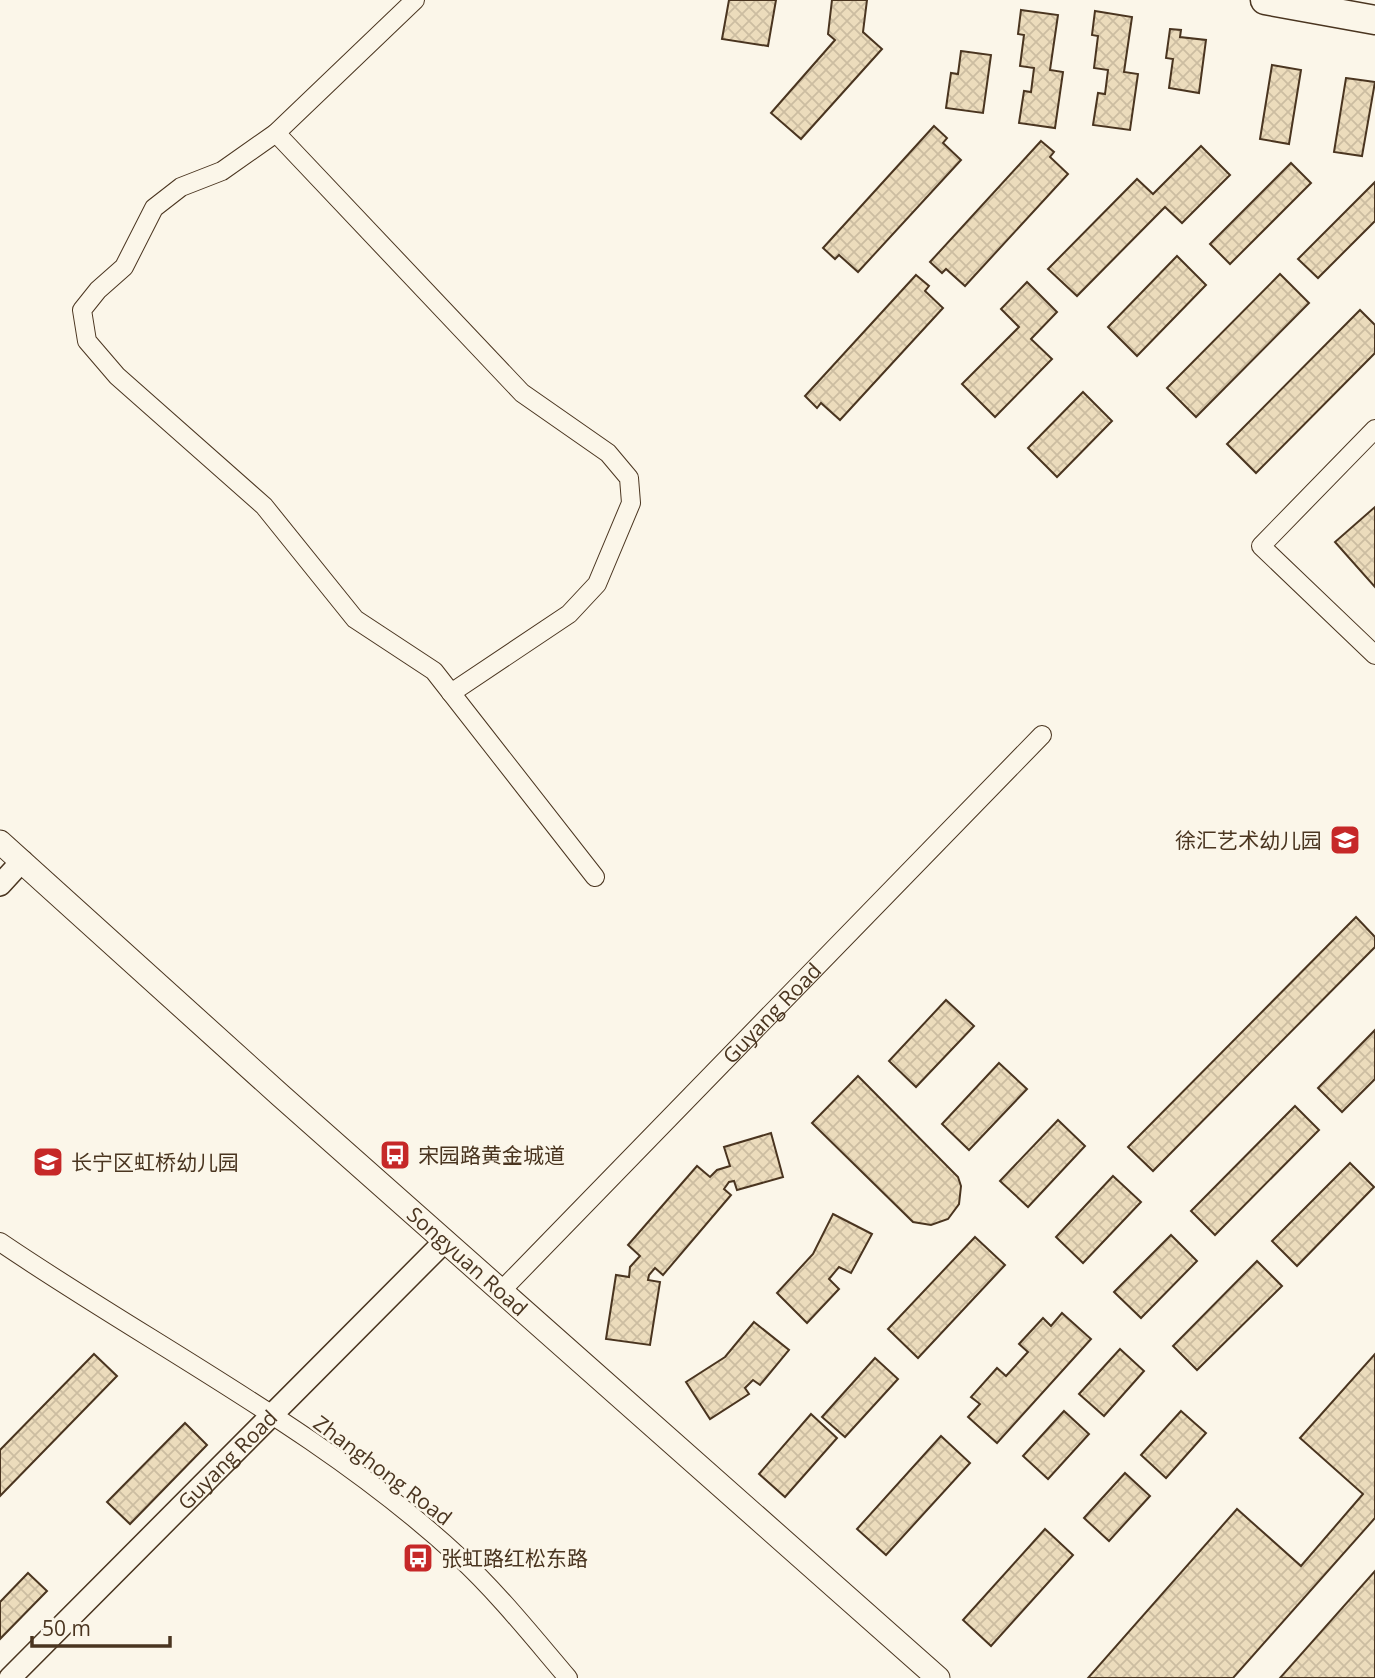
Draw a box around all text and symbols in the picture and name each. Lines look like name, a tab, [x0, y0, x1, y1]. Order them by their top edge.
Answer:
school or university icon: 徐汇艺术幼儿园	[1328, 823, 1362, 857]
place label: 徐汇艺术幼儿园	[1175, 826, 1322, 854]
street label: Guyang Road	[716, 956, 827, 1069]
bus stop icon: 宋园路黄金城道	[378, 1138, 412, 1172]
place label: 宋园路黄金城道	[418, 1141, 565, 1169]
school or university icon: 长宁区虹桥幼儿园	[31, 1145, 65, 1179]
place label: 长宁区虹桥幼儿园	[71, 1148, 239, 1176]
street label: Songyuan Road	[401, 1200, 534, 1322]
street label: Guyang Road	[171, 1404, 283, 1516]
street label: Zhanghong Road	[308, 1409, 458, 1531]
bus stop icon: 张虹路红松东路	[401, 1541, 435, 1575]
place label: 张虹路红松东路	[441, 1544, 588, 1572]
scale bar	[32, 1604, 170, 1648]
text: 50 m	[42, 1614, 91, 1642]

